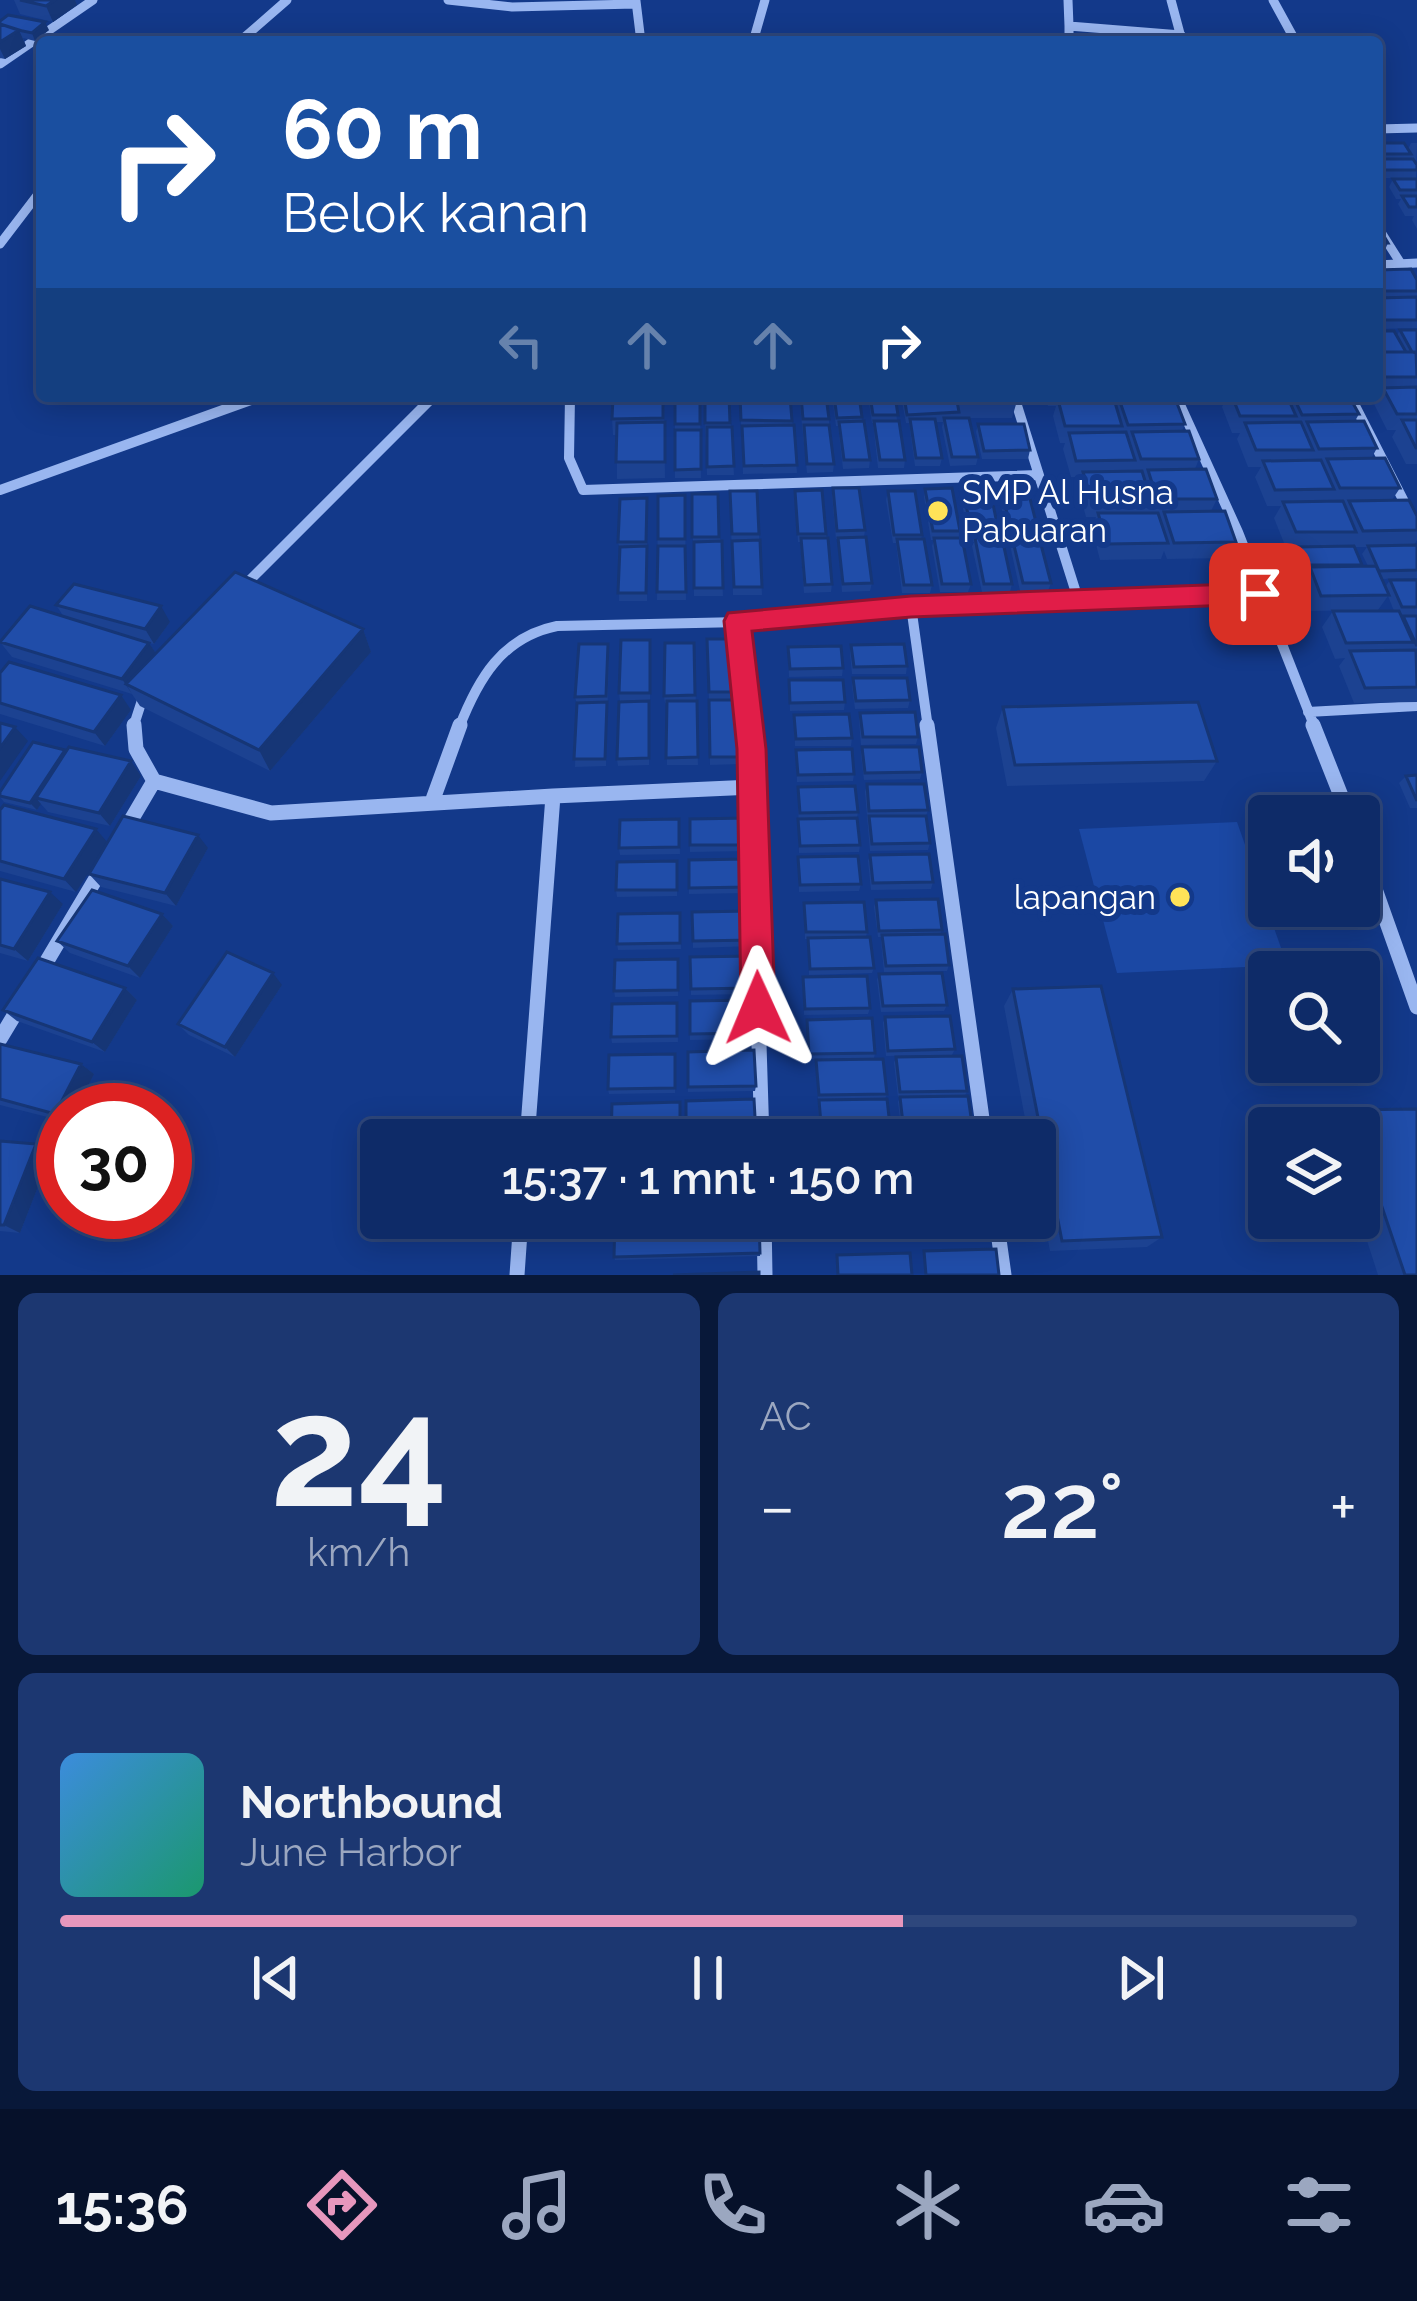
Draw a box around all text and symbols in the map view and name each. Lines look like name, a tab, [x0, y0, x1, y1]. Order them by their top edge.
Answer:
text: 60 m	[282, 80, 483, 179]
icon: right	[84, 84, 240, 240]
text: Belok kanan	[282, 181, 589, 245]
icon: left	[488, 312, 554, 378]
icon: ahead	[614, 312, 680, 378]
icon: ahead	[740, 312, 806, 378]
icon: right	[866, 312, 932, 378]
place label: SMP Al Husna Pabuaran	[962, 473, 1174, 550]
marker: SMP Al Husna Pabuaran	[925, 498, 951, 524]
pin	[1209, 543, 1311, 645]
icon: arrive	[1227, 561, 1293, 627]
map controls	[1248, 795, 1380, 1239]
button: sound	[1248, 795, 1380, 927]
place label: lapangan	[1014, 878, 1156, 917]
marker: lapangan	[1167, 884, 1193, 910]
position arrow	[695, 945, 821, 1071]
button: search	[1248, 951, 1380, 1083]
speed limit sign: 30	[36, 1083, 192, 1239]
button: layers	[1248, 1107, 1380, 1239]
text: 15:37 · 1 mnt · 150 m	[502, 1152, 914, 1205]
text: 24	[270, 1359, 447, 1543]
text: AC	[760, 1393, 812, 1439]
text: 22°	[1001, 1453, 1124, 1559]
text: −	[760, 1468, 795, 1545]
text: +	[1330, 1468, 1357, 1545]
text: km/h	[307, 1529, 410, 1575]
text: Northbound	[240, 1776, 503, 1829]
text: June Harbor	[240, 1829, 462, 1875]
icon: previous	[243, 1945, 309, 2011]
icon: pause	[675, 1945, 741, 2011]
icon: next	[1108, 1945, 1174, 2011]
icon: directions	[300, 2163, 384, 2247]
icon: music	[495, 2163, 579, 2247]
icon: phone	[691, 2163, 775, 2247]
icon: climate	[886, 2163, 970, 2247]
icon: car	[1082, 2163, 1166, 2247]
icon: filters	[1277, 2163, 1361, 2247]
text: 15:36	[56, 2173, 189, 2237]

